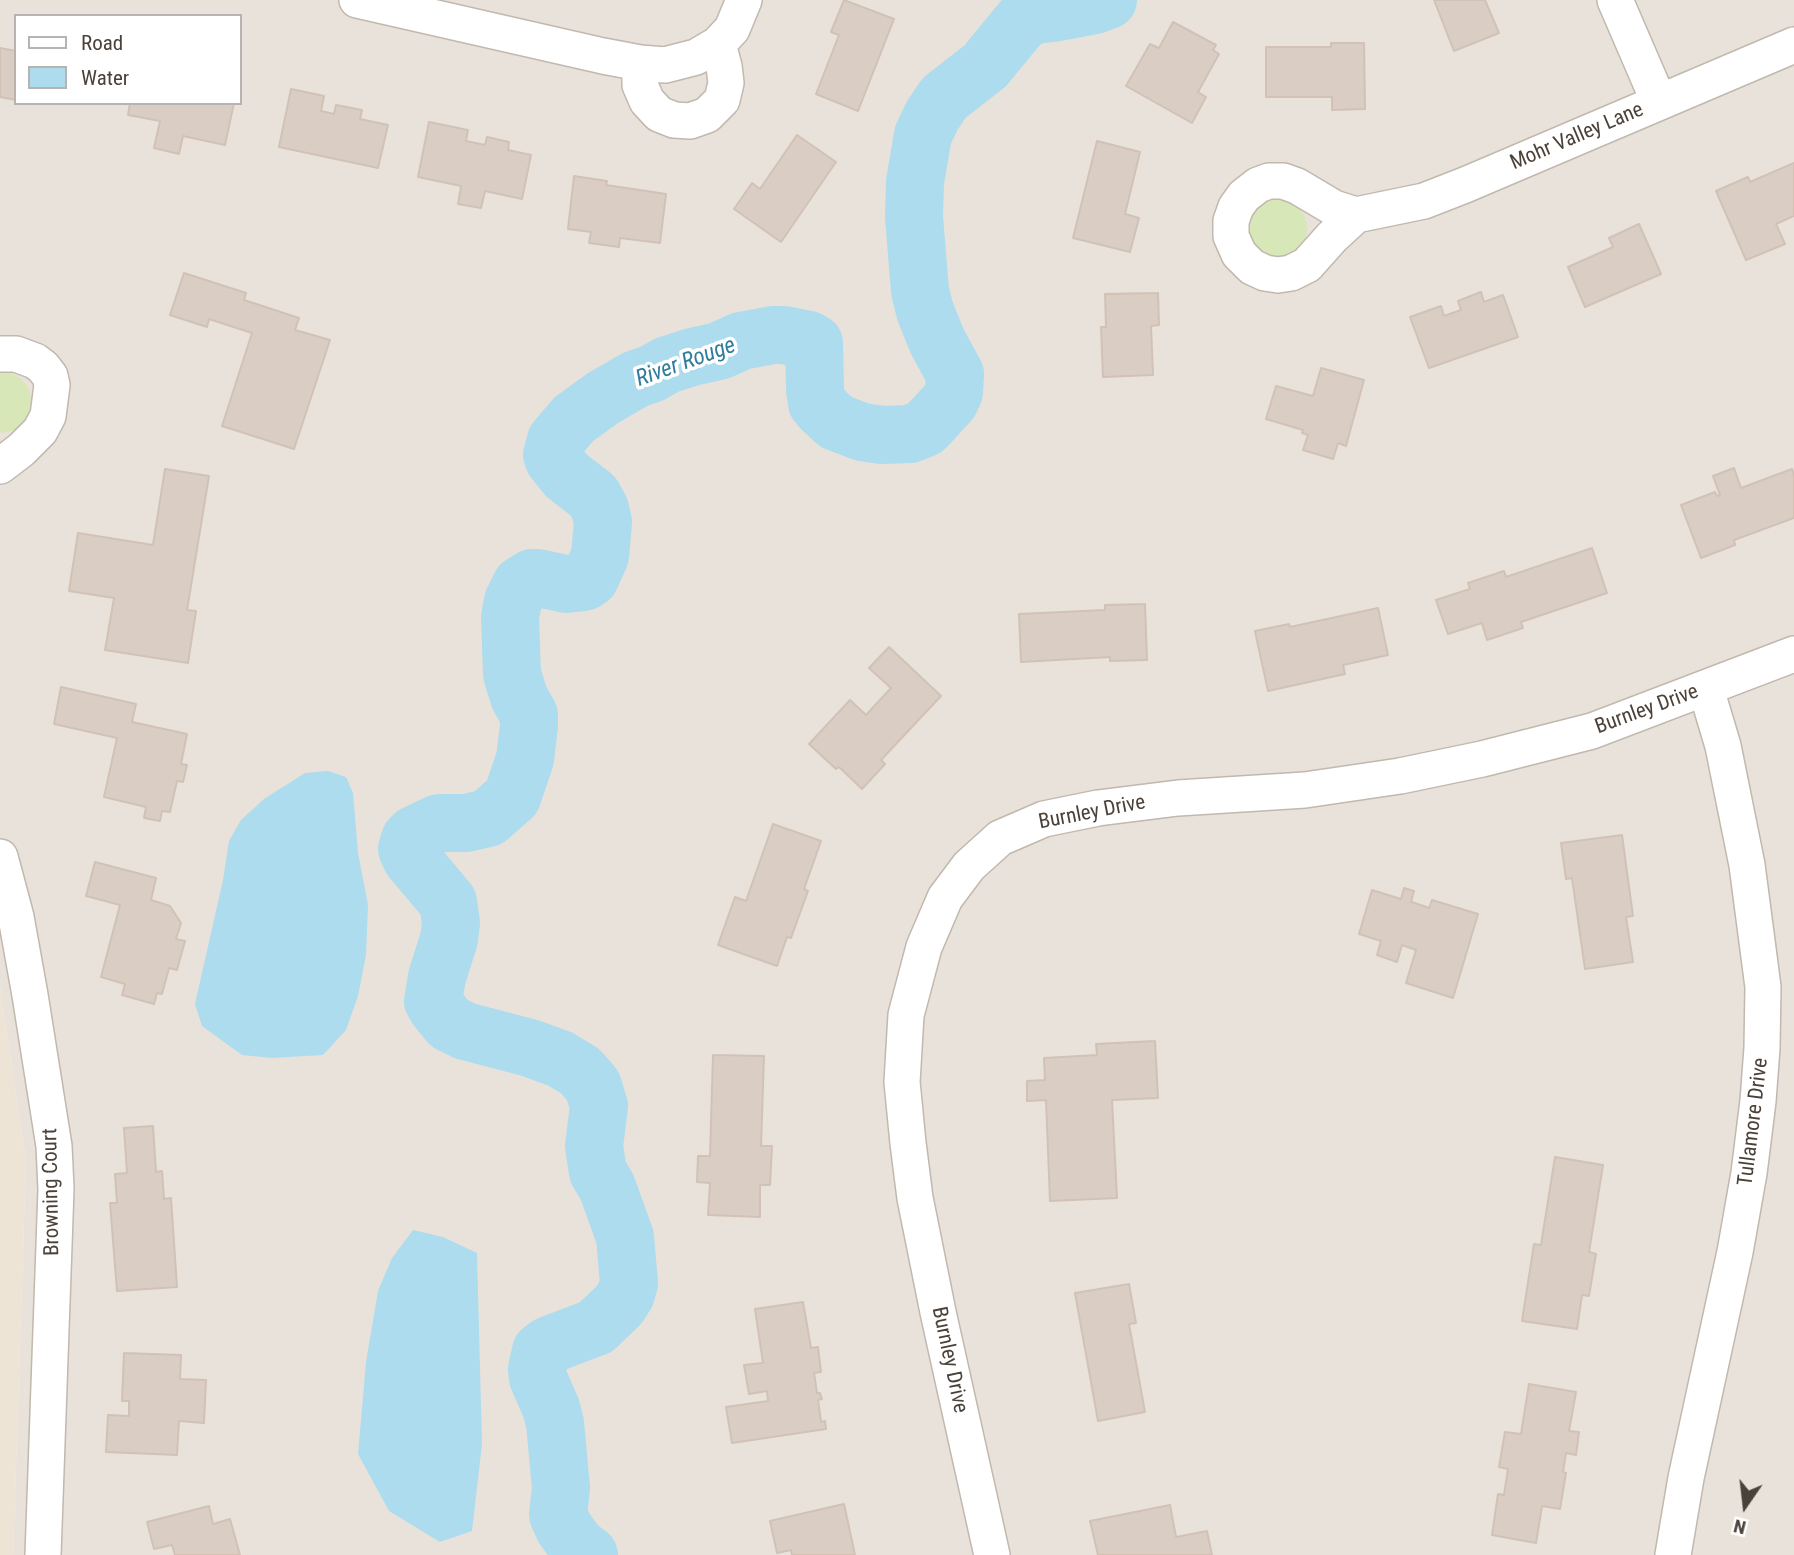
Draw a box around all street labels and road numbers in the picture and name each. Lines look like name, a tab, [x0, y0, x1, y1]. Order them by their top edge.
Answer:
street label: Mohr Valley Lane	[1507, 98, 1647, 176]
street label: Burnley Drive	[1592, 680, 1702, 740]
street label: Burnley Drive	[1037, 790, 1147, 836]
street label: Tullamore Drive	[1734, 1056, 1774, 1188]
street label: Browning Court	[38, 1128, 66, 1256]
street label: Burnley Drive	[925, 1304, 973, 1416]

